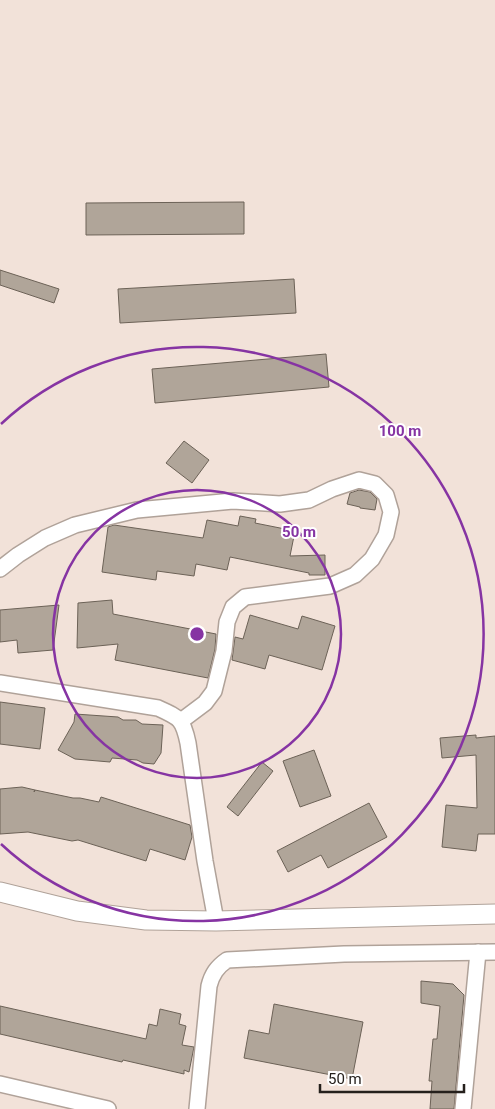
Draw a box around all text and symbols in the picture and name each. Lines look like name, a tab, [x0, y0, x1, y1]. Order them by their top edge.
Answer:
text: 100 m	[379, 422, 421, 440]
text: 50 m	[282, 523, 316, 541]
centre of rings	[188, 625, 206, 643]
scale bar	[320, 1062, 464, 1094]
text: 50 m	[328, 1070, 362, 1088]

